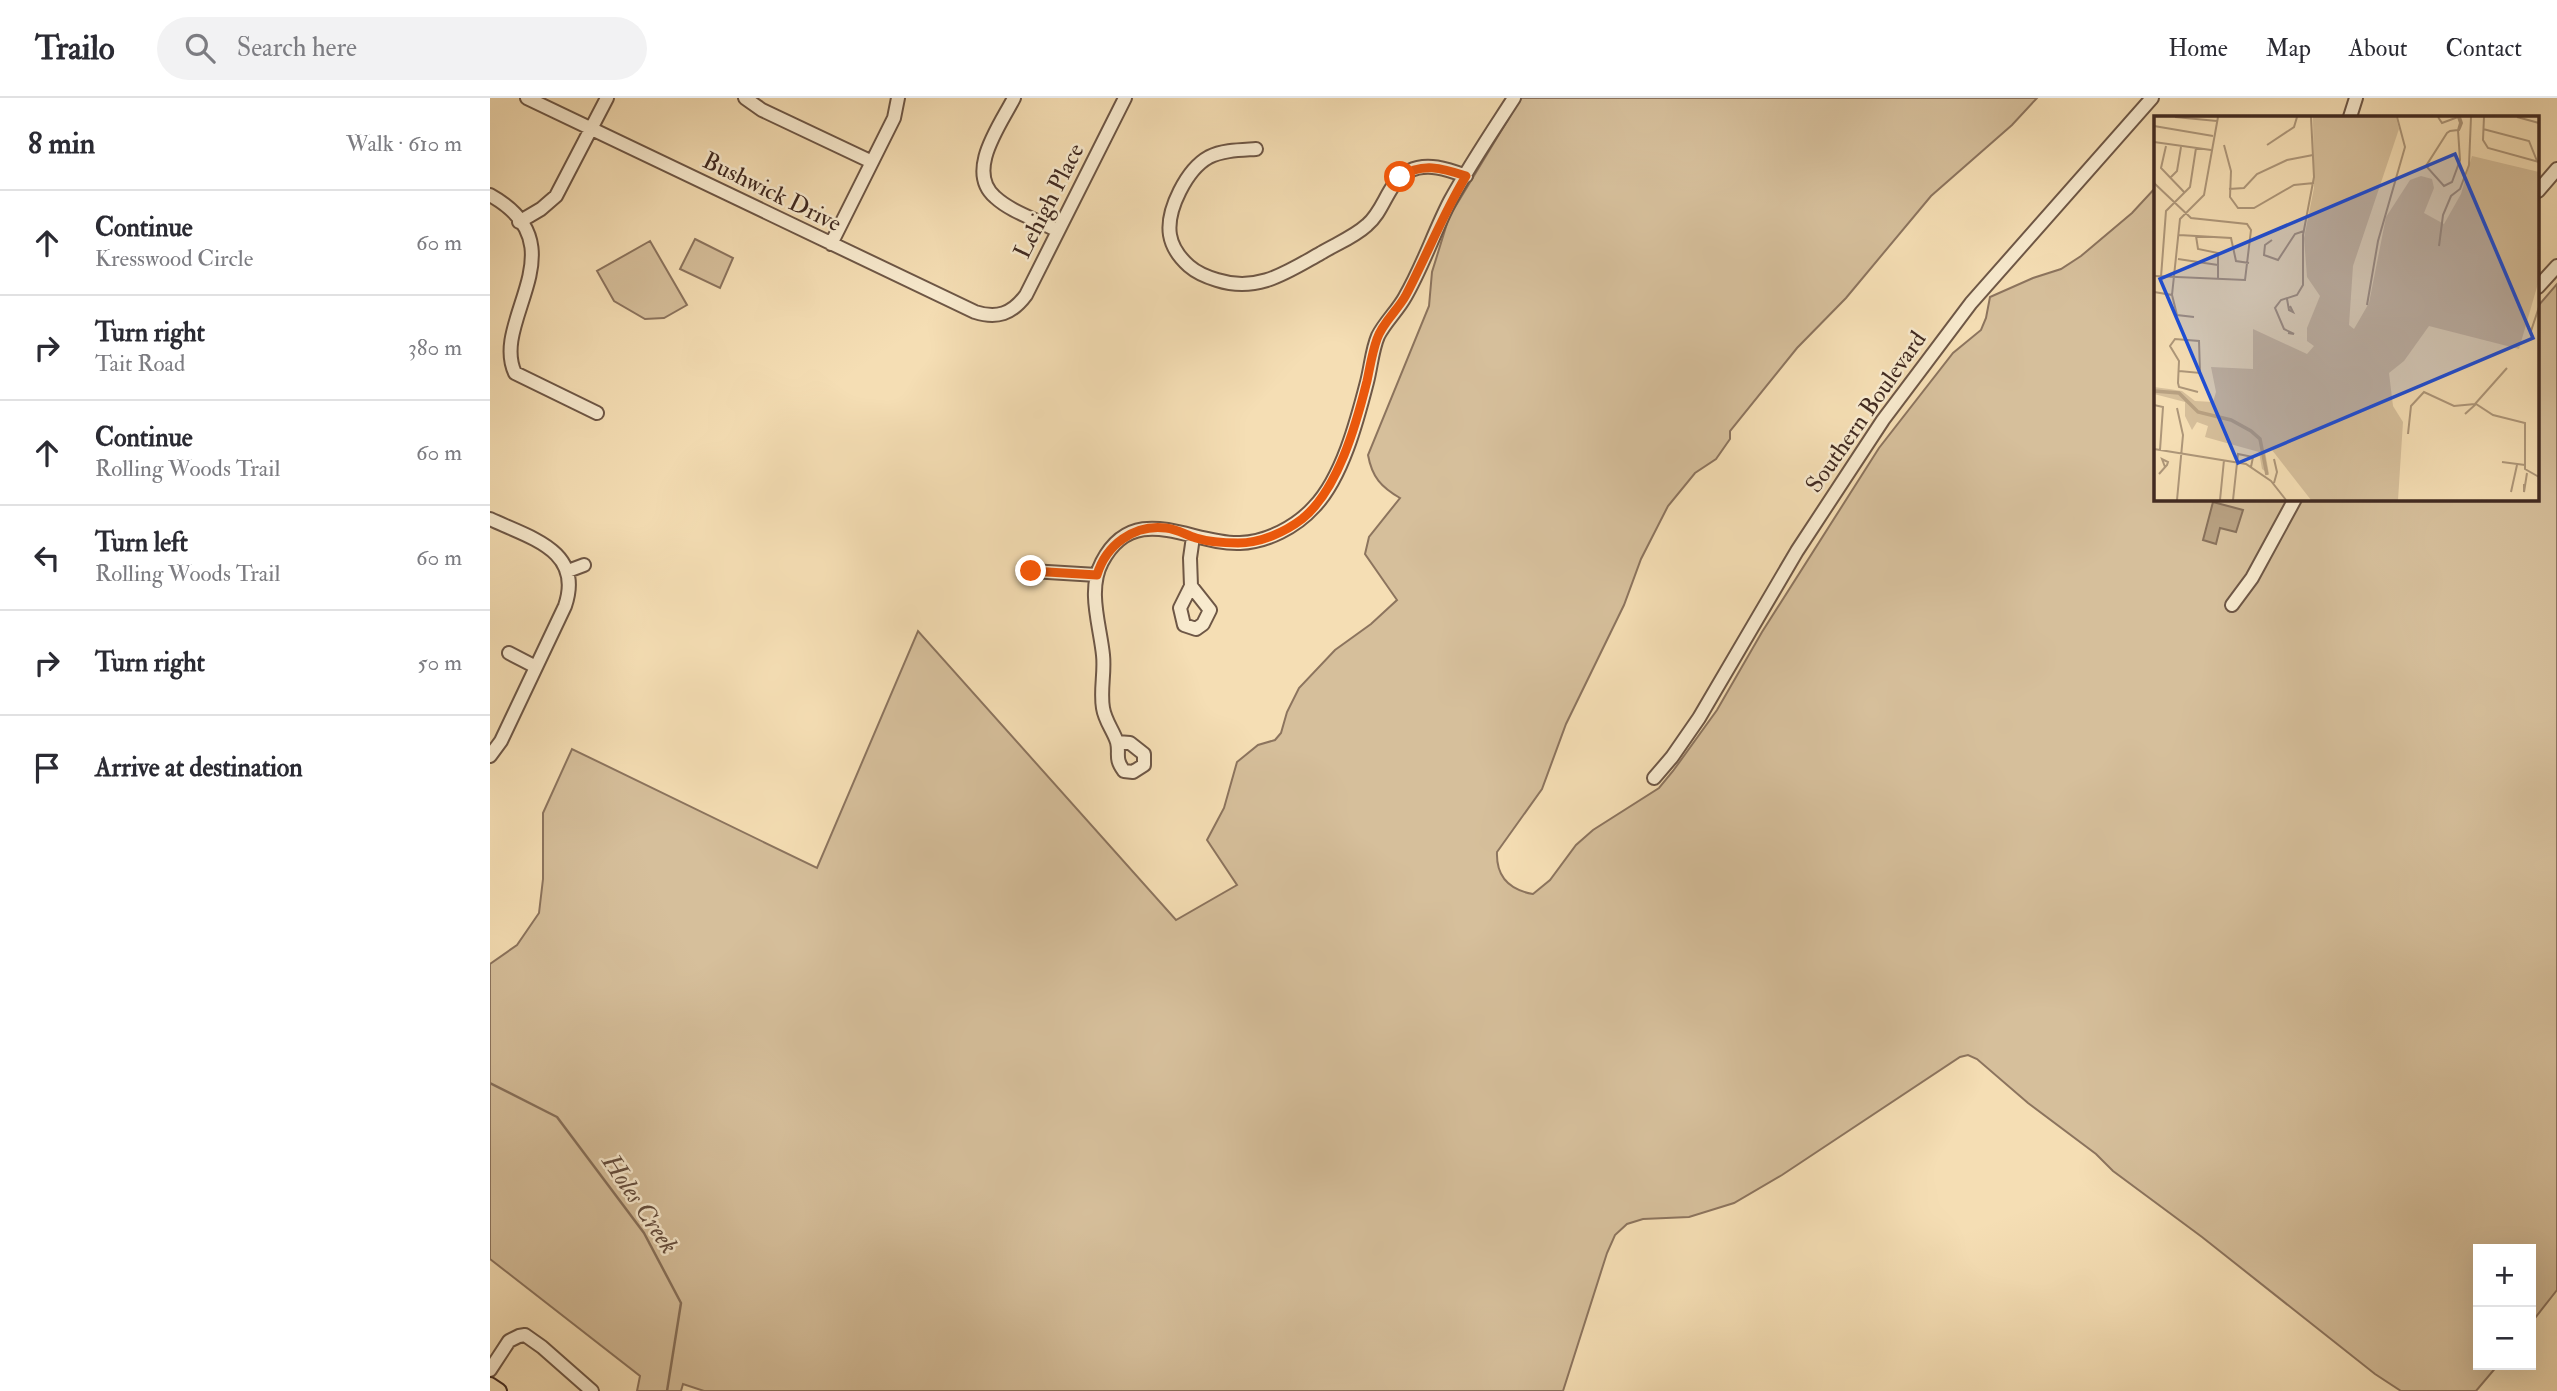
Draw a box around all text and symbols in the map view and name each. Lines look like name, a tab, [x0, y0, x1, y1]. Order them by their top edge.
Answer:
search box	[157, 17, 647, 80]
text: Trailo	[35, 28, 115, 69]
icon: search	[181, 29, 219, 67]
text: Search here	[237, 32, 357, 64]
text: Home	[2168, 33, 2228, 64]
text: Map	[2266, 33, 2311, 64]
text: About	[2349, 33, 2408, 64]
text: Contact	[2446, 33, 2522, 64]
inset map	[2154, 116, 2540, 500]
text: 8 min	[28, 125, 95, 162]
text: Walk · 610 m	[346, 129, 462, 158]
street label: Lehigh Place	[1007, 138, 1091, 264]
street label: Bushwick Drive	[697, 145, 847, 239]
route start	[1384, 161, 1415, 192]
text: Continue	[95, 212, 193, 244]
icon: ahead	[28, 224, 66, 262]
text: 60 m	[416, 228, 462, 257]
text: Kresswood Circle	[95, 244, 253, 273]
text: Turn right	[95, 317, 205, 349]
street label: Southern Boulevard	[1799, 325, 1933, 499]
icon: right	[28, 329, 66, 367]
text: 380 m	[408, 333, 462, 362]
text: Tait Road	[95, 349, 185, 378]
text: Continue	[95, 422, 193, 454]
icon: ahead	[28, 434, 66, 472]
text: 60 m	[416, 438, 462, 467]
text: Rolling Woods Trail	[95, 454, 280, 483]
text: Turn left	[95, 527, 188, 559]
icon: left	[28, 539, 66, 577]
text: 60 m	[416, 543, 462, 572]
route end	[1015, 555, 1046, 586]
text: Rolling Woods Trail	[95, 559, 280, 588]
icon: right	[28, 644, 66, 682]
text: Turn right	[95, 647, 205, 679]
text: 50 m	[418, 648, 462, 677]
icon: arrive	[28, 749, 66, 787]
text: Arrive at destination	[95, 752, 303, 784]
water label: Holes Creek	[594, 1147, 685, 1260]
map controls	[2473, 1244, 2536, 1370]
button: +	[2473, 1244, 2536, 1307]
button: −	[2473, 1307, 2536, 1370]

